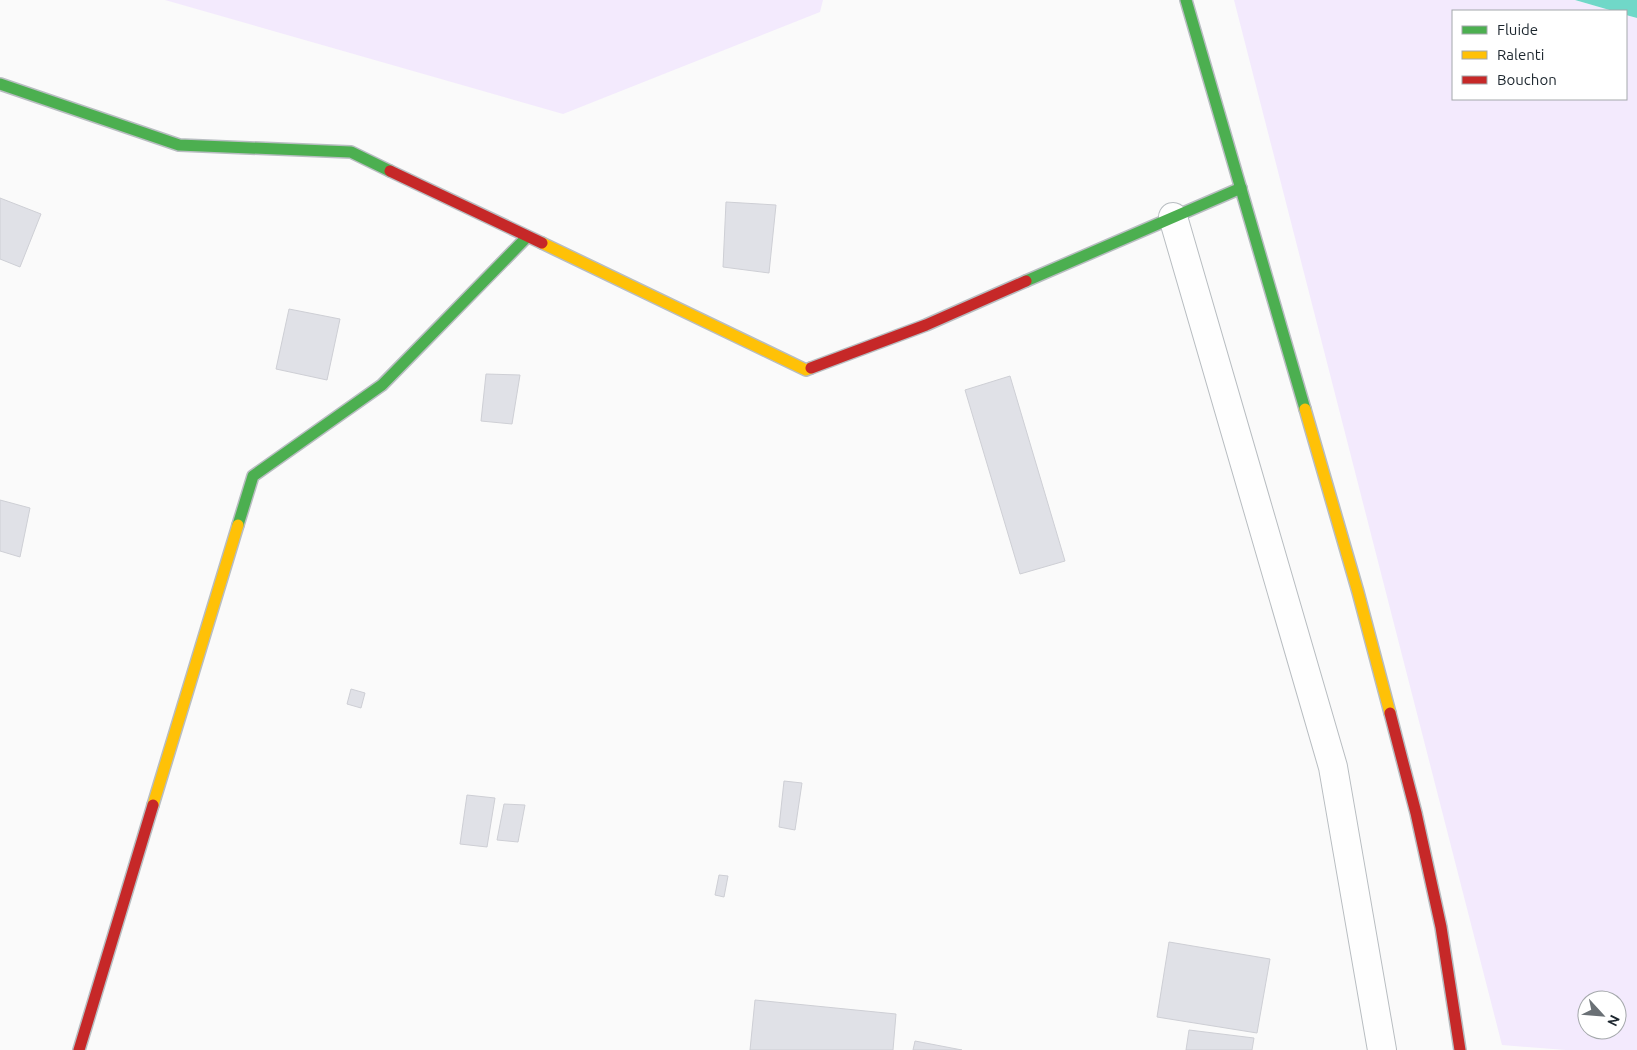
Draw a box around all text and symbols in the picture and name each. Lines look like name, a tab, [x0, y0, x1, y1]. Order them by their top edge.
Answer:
legend	[1452, 10, 1627, 100]
text: Fluide	[1497, 21, 1538, 38]
text: Ralenti	[1497, 46, 1544, 63]
text: Bouchon	[1497, 71, 1557, 88]
north arrow	[1577, 990, 1627, 1040]
text: N	[1604, 1012, 1623, 1029]

